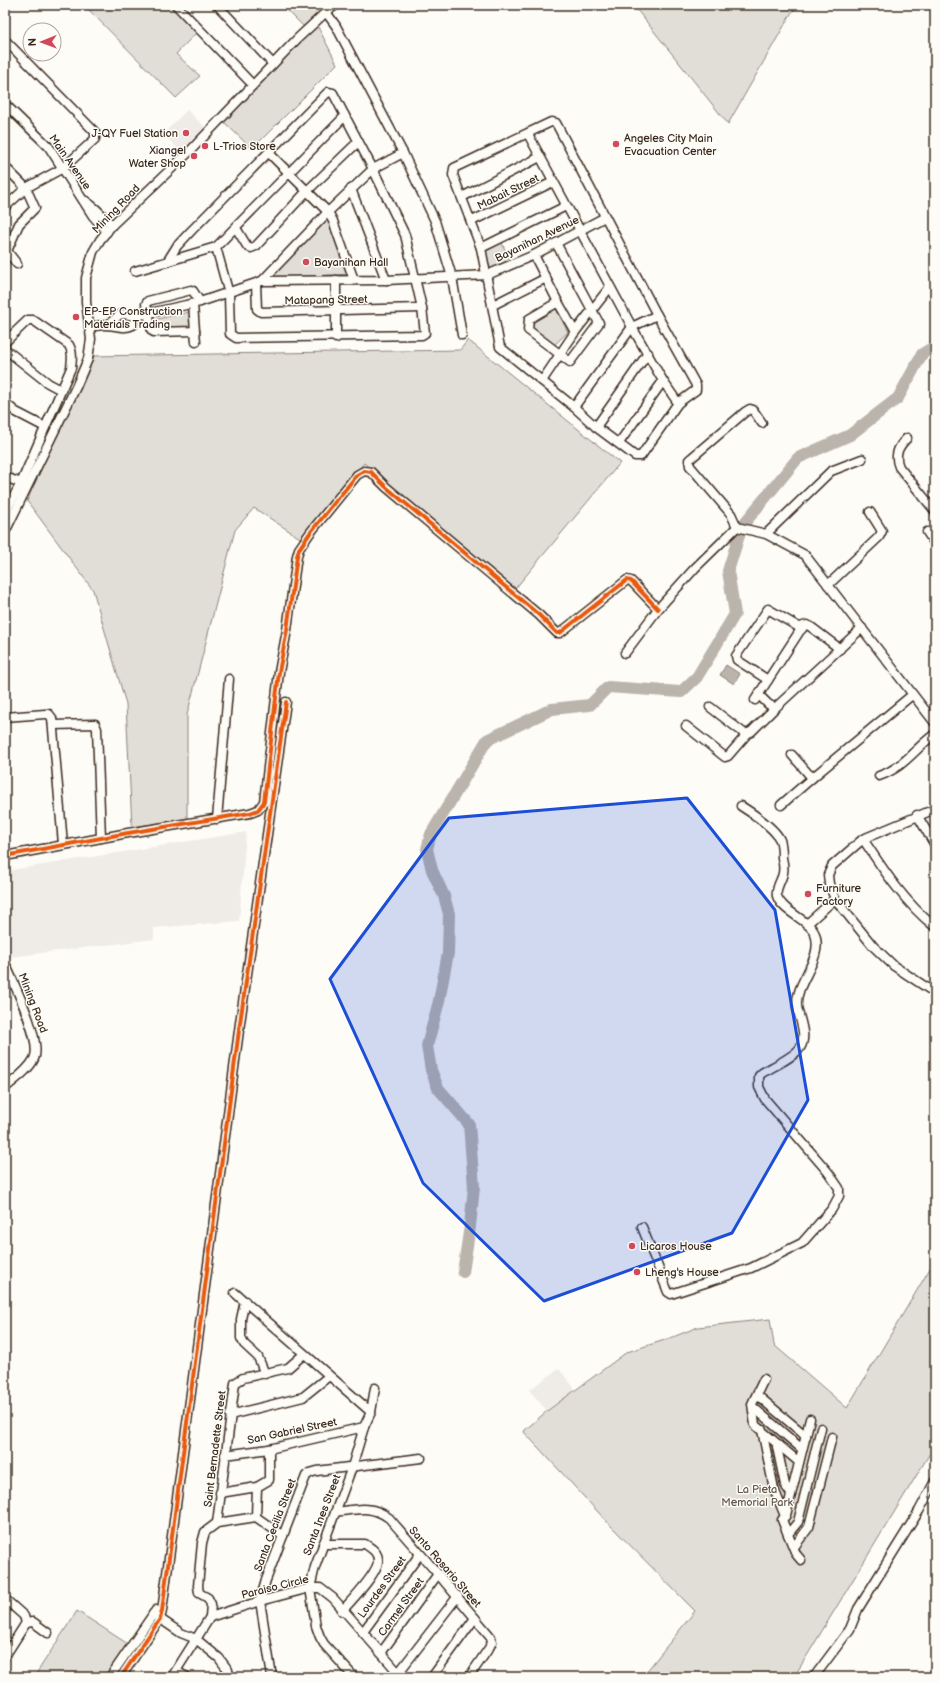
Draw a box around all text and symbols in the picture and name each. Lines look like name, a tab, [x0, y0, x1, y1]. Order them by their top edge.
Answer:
north arrow	[22, 22, 62, 62]
text: N	[26, 38, 39, 46]
place label: J-QY Fuel Station	[91, 127, 178, 140]
marker: J-QY Fuel Station	[181, 128, 191, 138]
street label: Main Avenue	[46, 132, 94, 192]
place label: Angeles City Main Evacuation Center	[624, 132, 717, 158]
marker: Angeles City Main Evacuation Center	[611, 139, 621, 149]
place label: L-Trios Store	[213, 140, 276, 153]
marker: L-Trios Store	[200, 141, 210, 151]
place label: Xiangel Water Shop	[129, 144, 186, 170]
marker: Xiangel Water Shop	[189, 151, 199, 161]
street label: Mabait Street	[475, 171, 542, 213]
street label: Mining Road	[89, 182, 143, 236]
street label: Bayanihan Avenue	[493, 213, 582, 265]
place label: Bayanihan Hall	[314, 256, 388, 269]
marker: Bayanihan Hall	[301, 257, 311, 267]
street label: Matapang Street	[284, 293, 368, 307]
place label: EP-EP Construction Materials Trading	[84, 305, 183, 331]
marker: EP-EP Construction Materials Trading	[71, 312, 81, 322]
place label: Furniture Factory	[816, 882, 862, 908]
marker: Furniture Factory	[803, 889, 813, 899]
street label: Mining Road	[16, 971, 50, 1035]
place label: Licaros House	[640, 1240, 712, 1253]
marker: Licaros House	[627, 1241, 637, 1251]
place label: Lheng's House	[645, 1266, 719, 1279]
marker: Lheng's House	[632, 1267, 642, 1277]
street label: Saint Bernadette Street	[201, 1389, 229, 1508]
street label: San Gabriel Street	[246, 1415, 339, 1447]
street label: Santa Ines Street	[301, 1472, 344, 1557]
street label: Santa Cecilia Street	[251, 1476, 299, 1573]
park label: La Pieta Memorial Park	[721, 1483, 793, 1509]
street label: Santo Rosario Street	[406, 1524, 484, 1611]
street label: Lourdes Street	[355, 1553, 409, 1620]
street label: Paraiso Circle	[240, 1572, 310, 1602]
street label: Carmel Street	[375, 1575, 427, 1639]

